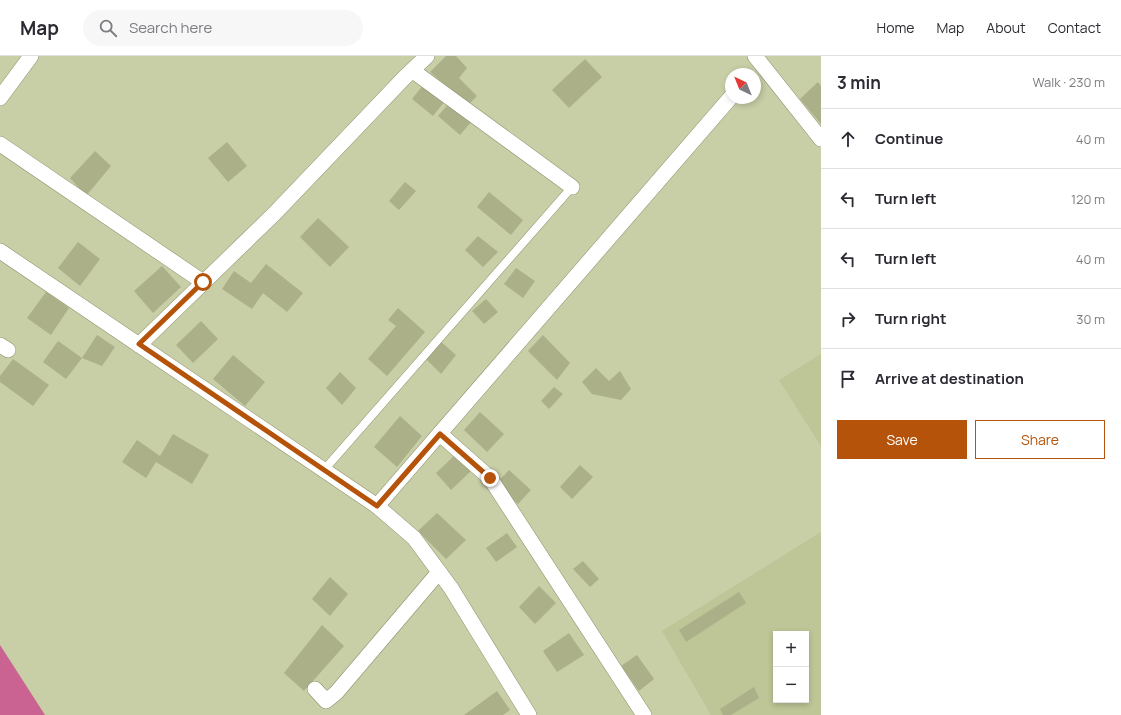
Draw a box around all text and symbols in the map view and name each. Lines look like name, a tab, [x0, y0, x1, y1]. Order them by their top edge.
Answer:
search box	[83, 10, 363, 46]
text: Map	[20, 15, 59, 41]
icon: search	[97, 17, 119, 39]
text: Search here	[129, 17, 212, 38]
text: Home	[877, 18, 914, 37]
text: Map	[936, 18, 964, 37]
text: About	[986, 18, 1026, 37]
text: Contact	[1048, 18, 1101, 37]
north arrow	[725, 68, 761, 104]
text: 3 min	[837, 71, 881, 94]
text: Walk · 230 m	[1032, 73, 1105, 91]
icon: ahead	[837, 128, 859, 150]
text: Continue	[875, 128, 943, 149]
text: 40 m	[1076, 130, 1105, 148]
icon: left	[837, 188, 859, 210]
text: Turn left	[875, 188, 937, 209]
text: 120 m	[1071, 190, 1105, 208]
icon: left	[837, 248, 859, 270]
text: Turn left	[875, 248, 937, 269]
text: 40 m	[1076, 250, 1105, 268]
route start	[194, 273, 212, 291]
icon: right	[837, 308, 859, 330]
text: Turn right	[875, 308, 946, 329]
text: 30 m	[1076, 310, 1105, 328]
icon: arrive	[837, 368, 859, 390]
text: Arrive at destination	[875, 368, 1024, 389]
button: Save	[837, 420, 967, 459]
button: Share	[975, 420, 1105, 459]
route end	[481, 469, 499, 487]
map controls	[773, 631, 809, 703]
button: +	[773, 631, 809, 667]
button: −	[773, 667, 809, 703]

